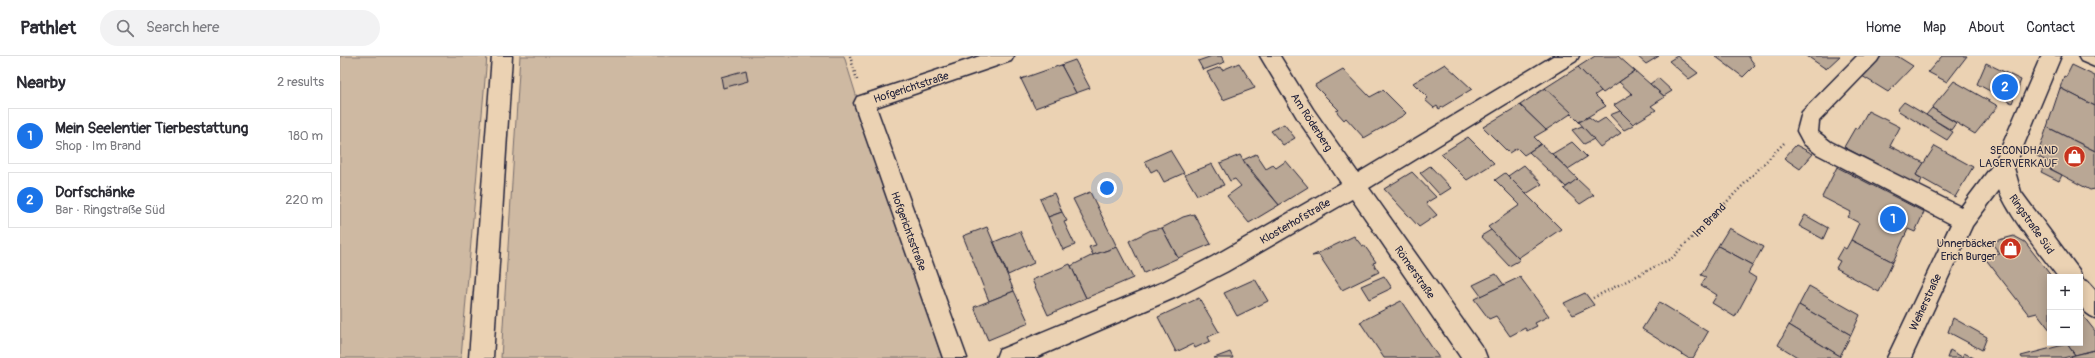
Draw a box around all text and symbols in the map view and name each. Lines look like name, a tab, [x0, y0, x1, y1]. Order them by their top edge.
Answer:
search box	[100, 10, 380, 46]
text: Pathlet	[20, 16, 76, 40]
icon: search	[114, 17, 136, 39]
text: Search here	[146, 18, 219, 37]
text: Home	[1866, 19, 1901, 36]
text: Map	[1923, 19, 1946, 36]
text: About	[1968, 19, 2004, 36]
text: Contact	[2026, 19, 2075, 36]
street label: Hofgerichtstraße	[872, 69, 951, 106]
text: Nearby	[16, 72, 65, 93]
pin: 2	[1992, 72, 2018, 102]
text: 2 results	[277, 74, 324, 90]
street label: Am Röderberg	[1288, 91, 1335, 154]
text: Mein Seelentier Tierbestattung	[55, 119, 248, 138]
text: 1	[27, 128, 33, 144]
text: 180 m	[288, 128, 323, 144]
text: Shop · Im Brand	[55, 138, 141, 154]
shop icon: SECONDHAND LAGERVERKAUF	[2061, 143, 2087, 169]
place label: SECONDHAND LAGERVERKAUF	[1979, 144, 2058, 170]
your location	[1097, 178, 1117, 198]
text: Dorfschänke	[55, 183, 135, 202]
street label: Hofgerichtsstraße	[888, 190, 929, 273]
text: 2	[26, 192, 34, 208]
text: 220 m	[285, 192, 323, 208]
street label: Ringstraße Süd	[2006, 192, 2057, 257]
street label: Klosterhofstraße	[1258, 196, 1333, 247]
street label: Im Brand	[1690, 201, 1729, 240]
text: Bar · Ringstraße Süd	[55, 202, 165, 218]
pin: 1	[1880, 204, 1906, 234]
shop icon: Unnerbäcker Erich Burger	[1998, 236, 2024, 262]
place label: Unnerbäcker Erich Burger	[1937, 237, 1996, 263]
street label: Römerstraße	[1392, 243, 1438, 302]
street label: Weiherstraße	[1907, 271, 1944, 333]
map controls	[2047, 274, 2083, 346]
button: +	[2047, 274, 2083, 310]
button: −	[2047, 310, 2083, 346]

